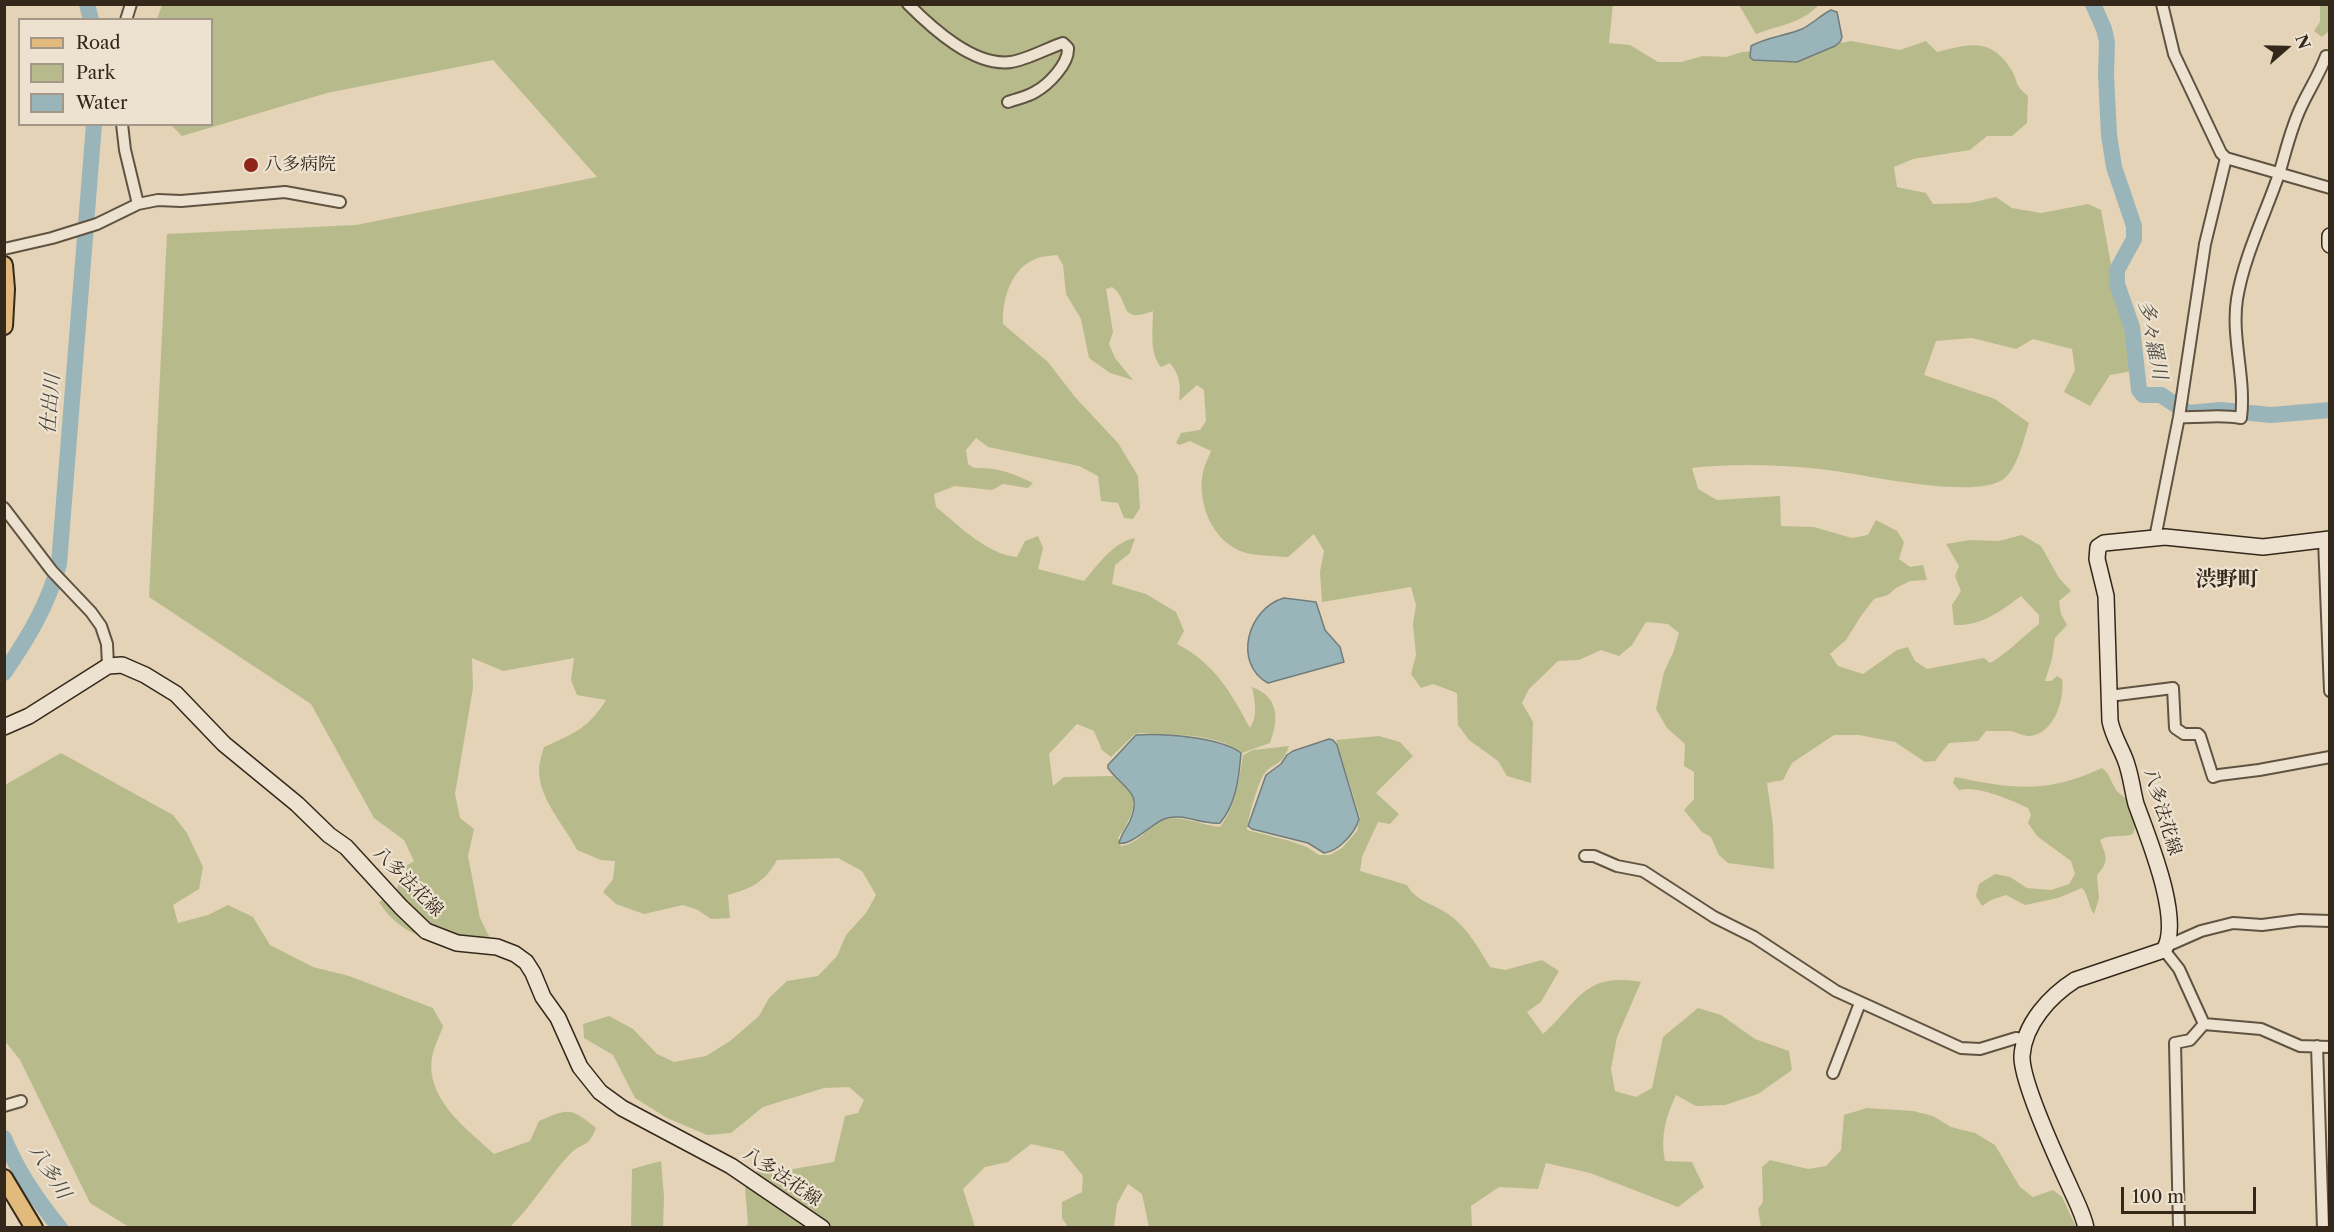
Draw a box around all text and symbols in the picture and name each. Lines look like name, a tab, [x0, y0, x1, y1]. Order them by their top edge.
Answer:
legend	[18, 18, 213, 126]
north arrow	[2256, 18, 2316, 78]
text: Road	[76, 32, 121, 54]
text: N	[2291, 32, 2315, 52]
text: Park	[76, 62, 115, 84]
text: Water	[76, 92, 128, 114]
place label: 八多病院	[264, 154, 336, 176]
marker: 八多病院	[242, 156, 260, 174]
water label: 多々羅川	[2133, 298, 2171, 382]
water label: 仕出川	[36, 373, 66, 435]
district label: 渋野町	[2196, 567, 2258, 593]
street label: 八多法花線	[2139, 766, 2185, 858]
street label: 八多法花線	[369, 843, 447, 921]
water label: 八多川	[23, 1140, 75, 1204]
street label: 八多法花線	[739, 1143, 825, 1211]
scale bar	[2124, 1175, 2259, 1213]
text: 100 m	[2132, 1186, 2184, 1208]

